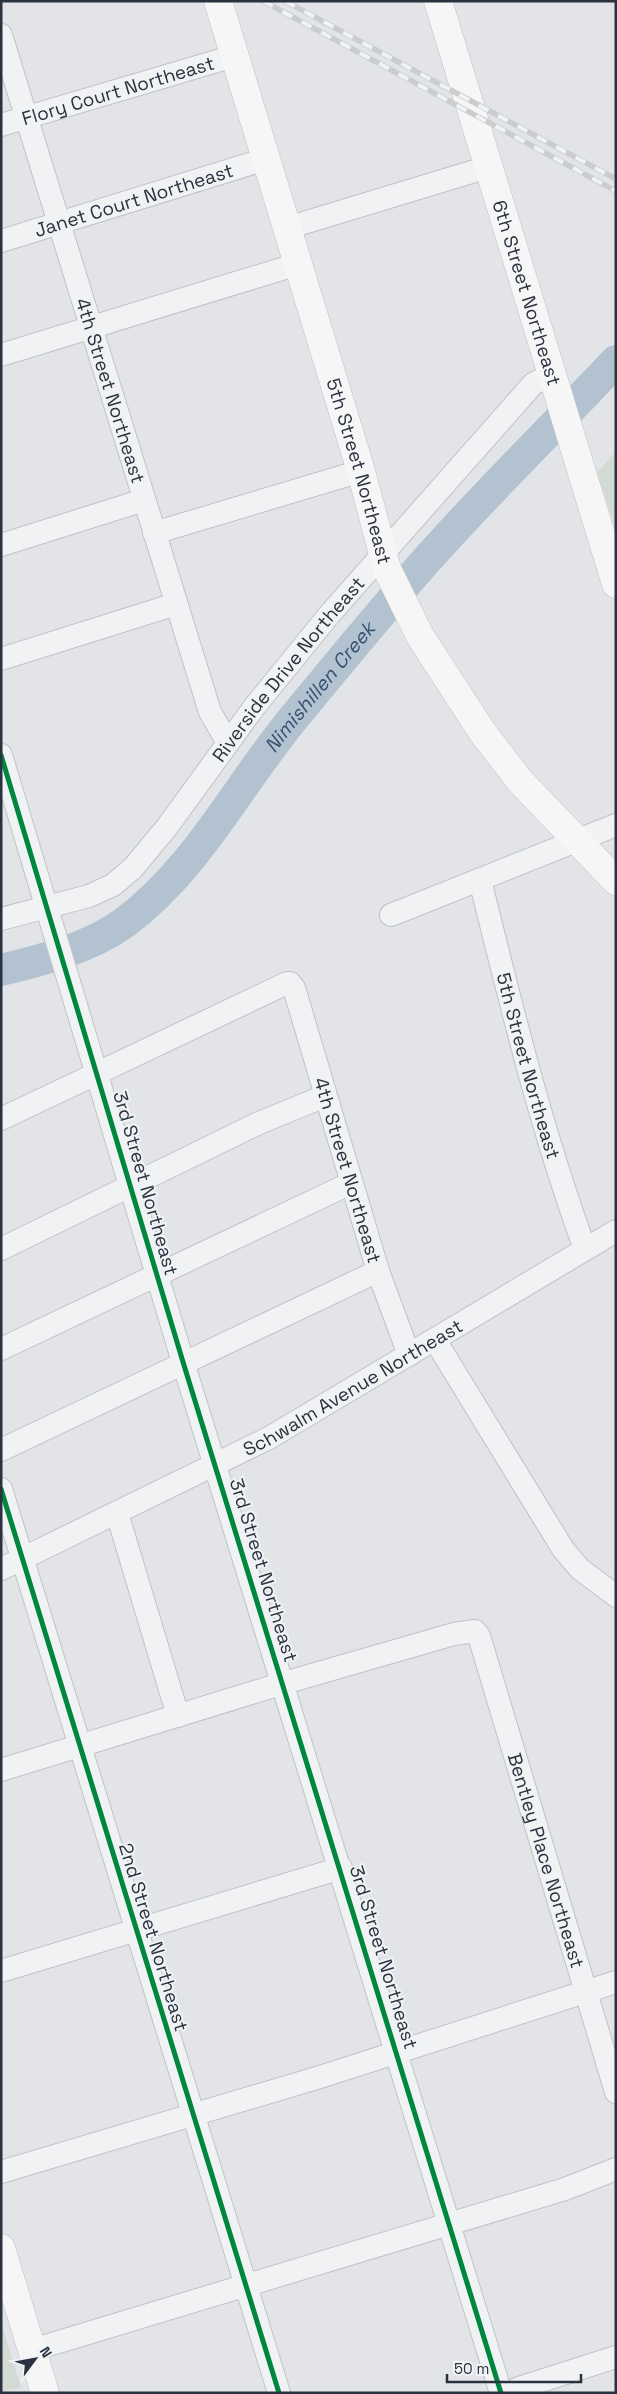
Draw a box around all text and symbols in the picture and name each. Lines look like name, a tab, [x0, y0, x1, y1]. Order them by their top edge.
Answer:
street label: Flory Court Northeast	[19, 51, 217, 131]
street label: Janet Court Northeast	[31, 158, 236, 243]
street label: 6th Street Northeast	[487, 197, 567, 389]
street label: 4th Street Northeast	[70, 295, 151, 486]
street label: 5th Street Northeast	[320, 375, 397, 567]
street label: Riverside Drive Northeast	[207, 571, 370, 767]
water label: Nimishillen Creek	[258, 615, 382, 758]
street label: 5th Street Northeast	[491, 970, 566, 1162]
street label: 4th Street Northeast	[308, 1074, 387, 1266]
street label: 3rd Street Northeast	[107, 1088, 184, 1278]
street label: Schwalm Avenue Northeast	[239, 1313, 467, 1462]
street label: 3rd Street Northeast	[224, 1475, 303, 1665]
street label: Bentley Place Northeast	[502, 1750, 590, 1971]
street label: 2nd Street Northeast	[113, 1840, 194, 2034]
street label: 3rd Street Northeast	[344, 1862, 423, 2052]
north arrow	[10, 2334, 60, 2384]
text: N	[36, 2343, 56, 2361]
scale bar	[447, 2352, 581, 2384]
text: 50 m	[454, 2359, 489, 2378]

